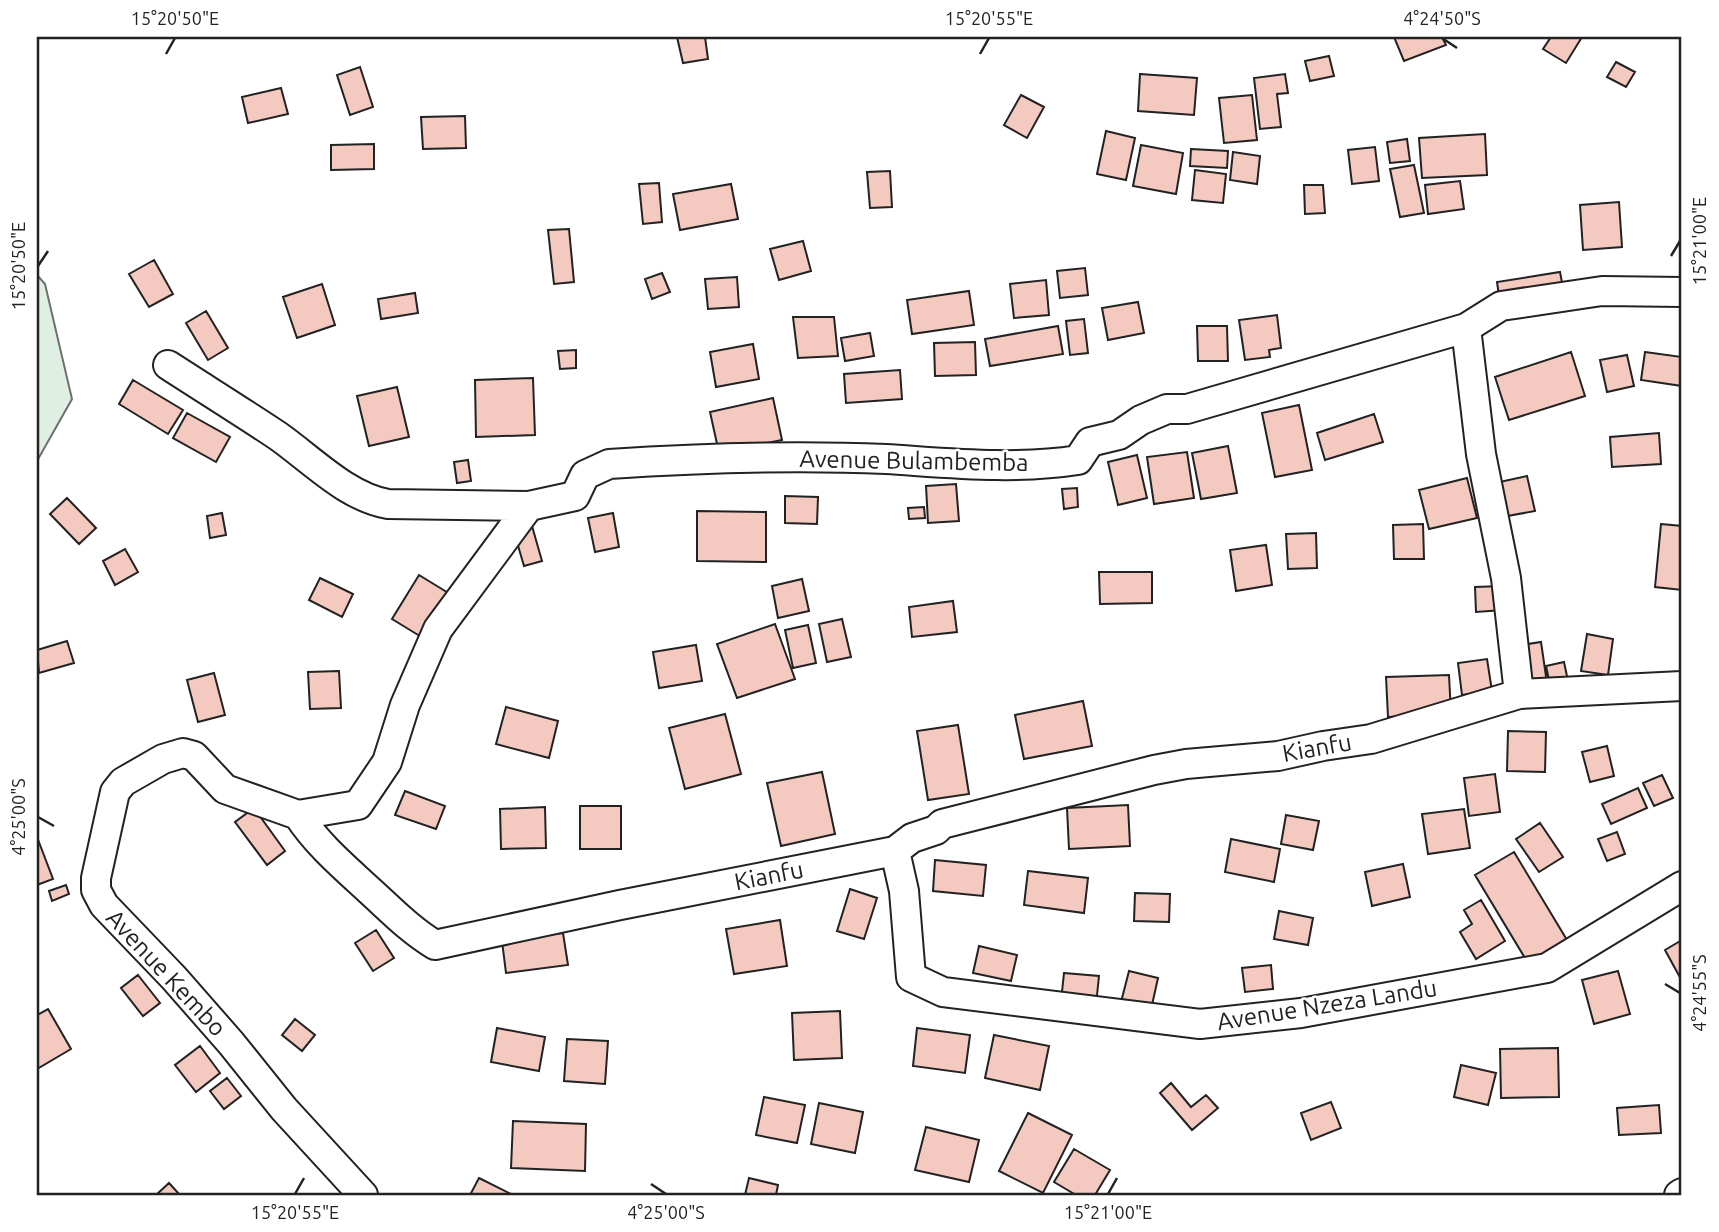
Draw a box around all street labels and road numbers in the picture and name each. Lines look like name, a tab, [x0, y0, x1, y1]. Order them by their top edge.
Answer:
street label: Avenue Bulambemba	[799, 445, 1029, 476]
street label: Kianfu	[1280, 728, 1354, 767]
street label: Kianfu	[732, 856, 806, 895]
street label: Avenue Kembo	[101, 904, 232, 1041]
street label: Avenue Nzeza Landu	[1215, 974, 1439, 1035]

